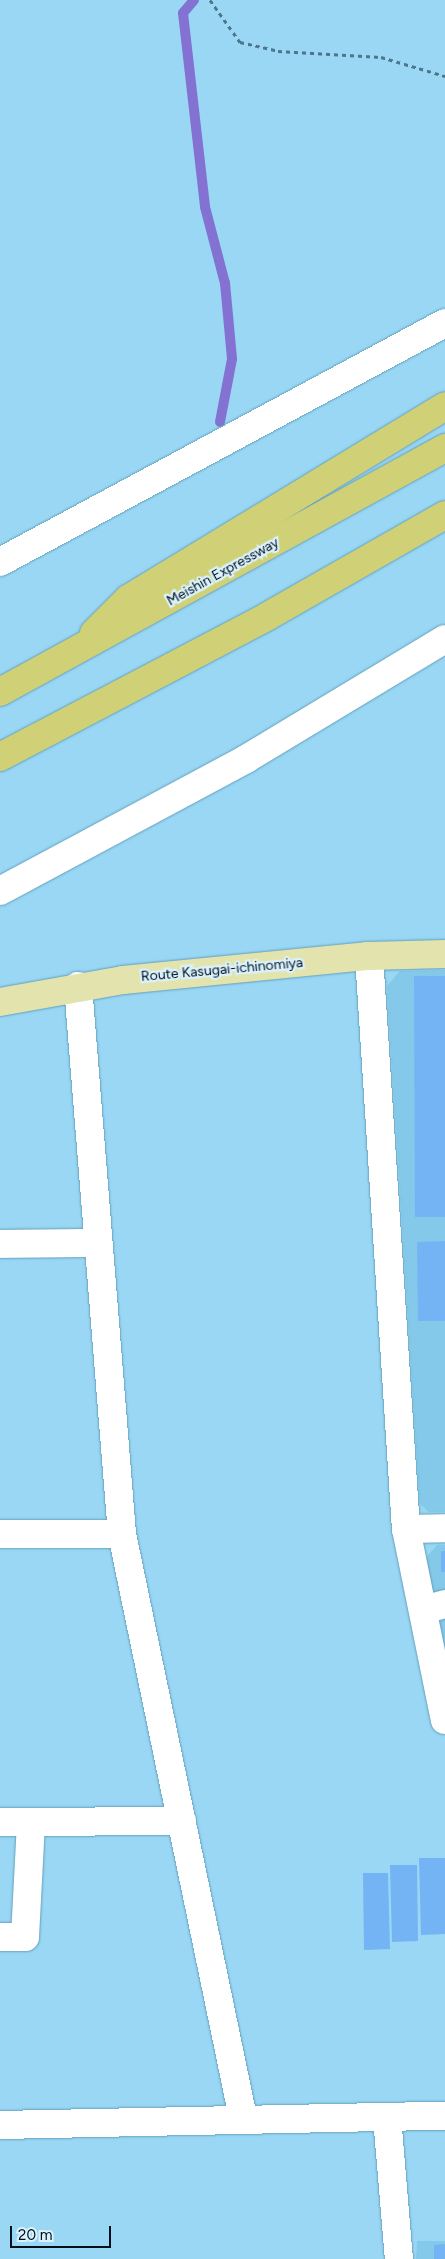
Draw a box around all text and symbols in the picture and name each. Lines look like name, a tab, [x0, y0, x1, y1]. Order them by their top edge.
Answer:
street label: Meishin Expressway	[164, 534, 282, 610]
street label: Route Kasugai-ichinomiya	[140, 955, 304, 985]
scale bar	[12, 2216, 114, 2248]
text: 20 m	[18, 2226, 52, 2244]

